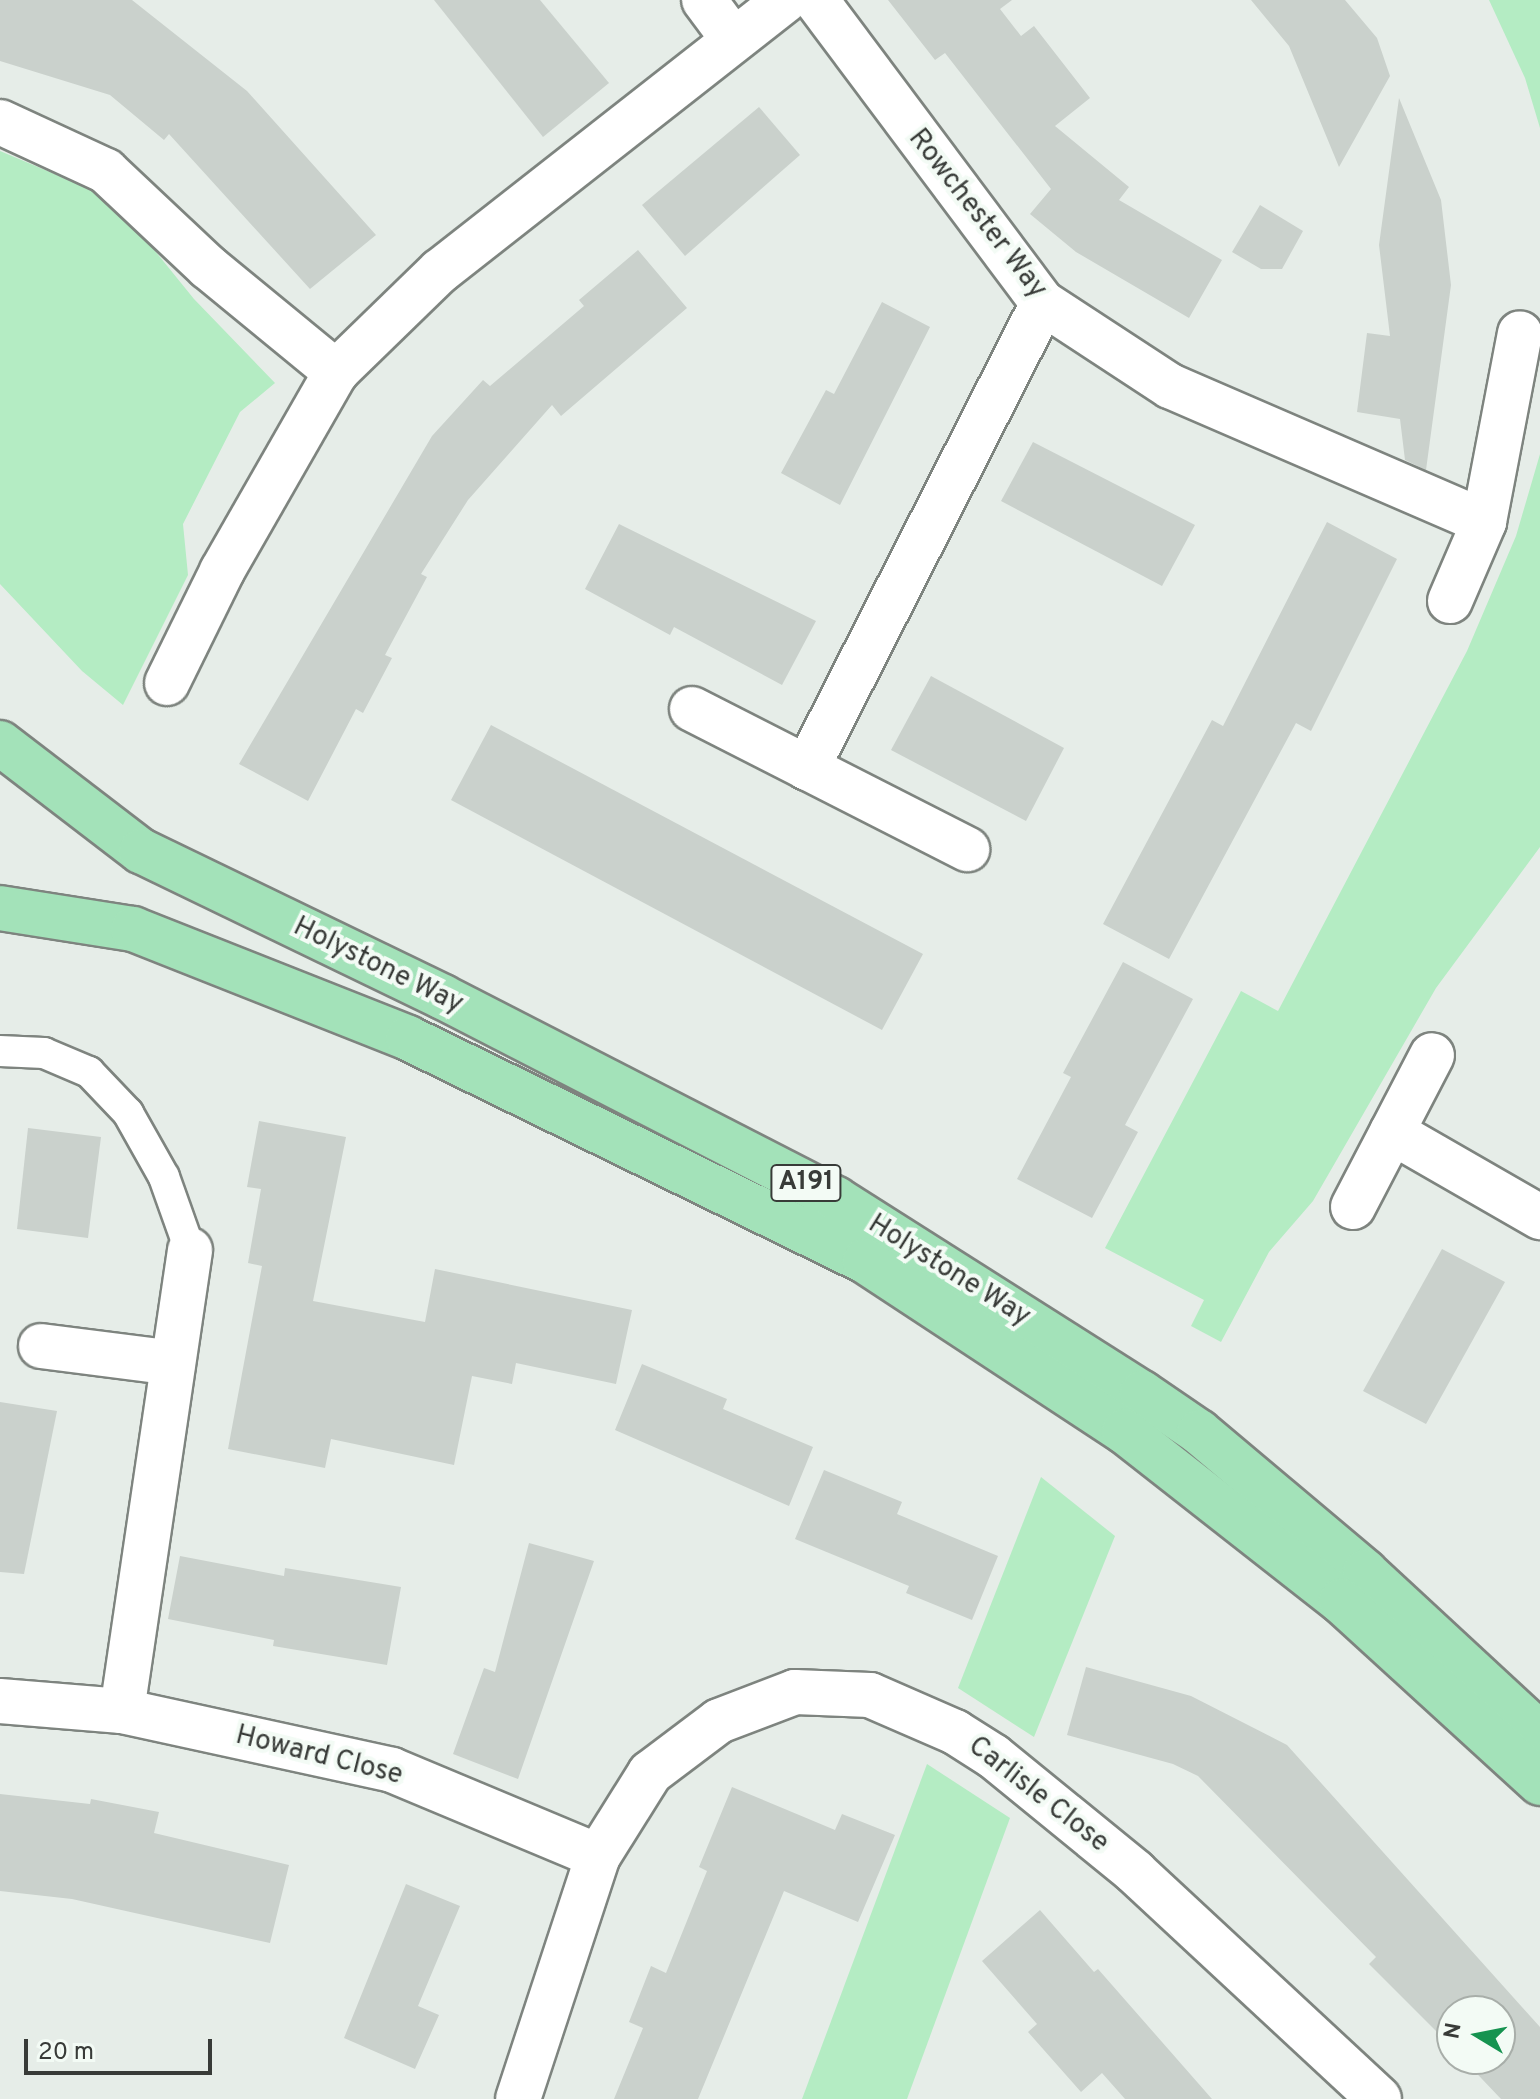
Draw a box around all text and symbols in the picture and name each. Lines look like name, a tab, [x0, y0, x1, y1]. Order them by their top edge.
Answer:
street label: Rowchester Way	[900, 122, 1054, 306]
street label: Holystone Way	[287, 910, 469, 1022]
road number: A191	[770, 1161, 842, 1205]
street label: Holystone Way	[861, 1208, 1037, 1334]
street label: Howard Close	[232, 1719, 406, 1793]
street label: Carlisle Close	[961, 1730, 1115, 1860]
north arrow	[1436, 1995, 1516, 2075]
text: N	[1439, 2021, 1469, 2041]
scale bar	[28, 2023, 216, 2073]
text: 20 m	[38, 2038, 94, 2068]

